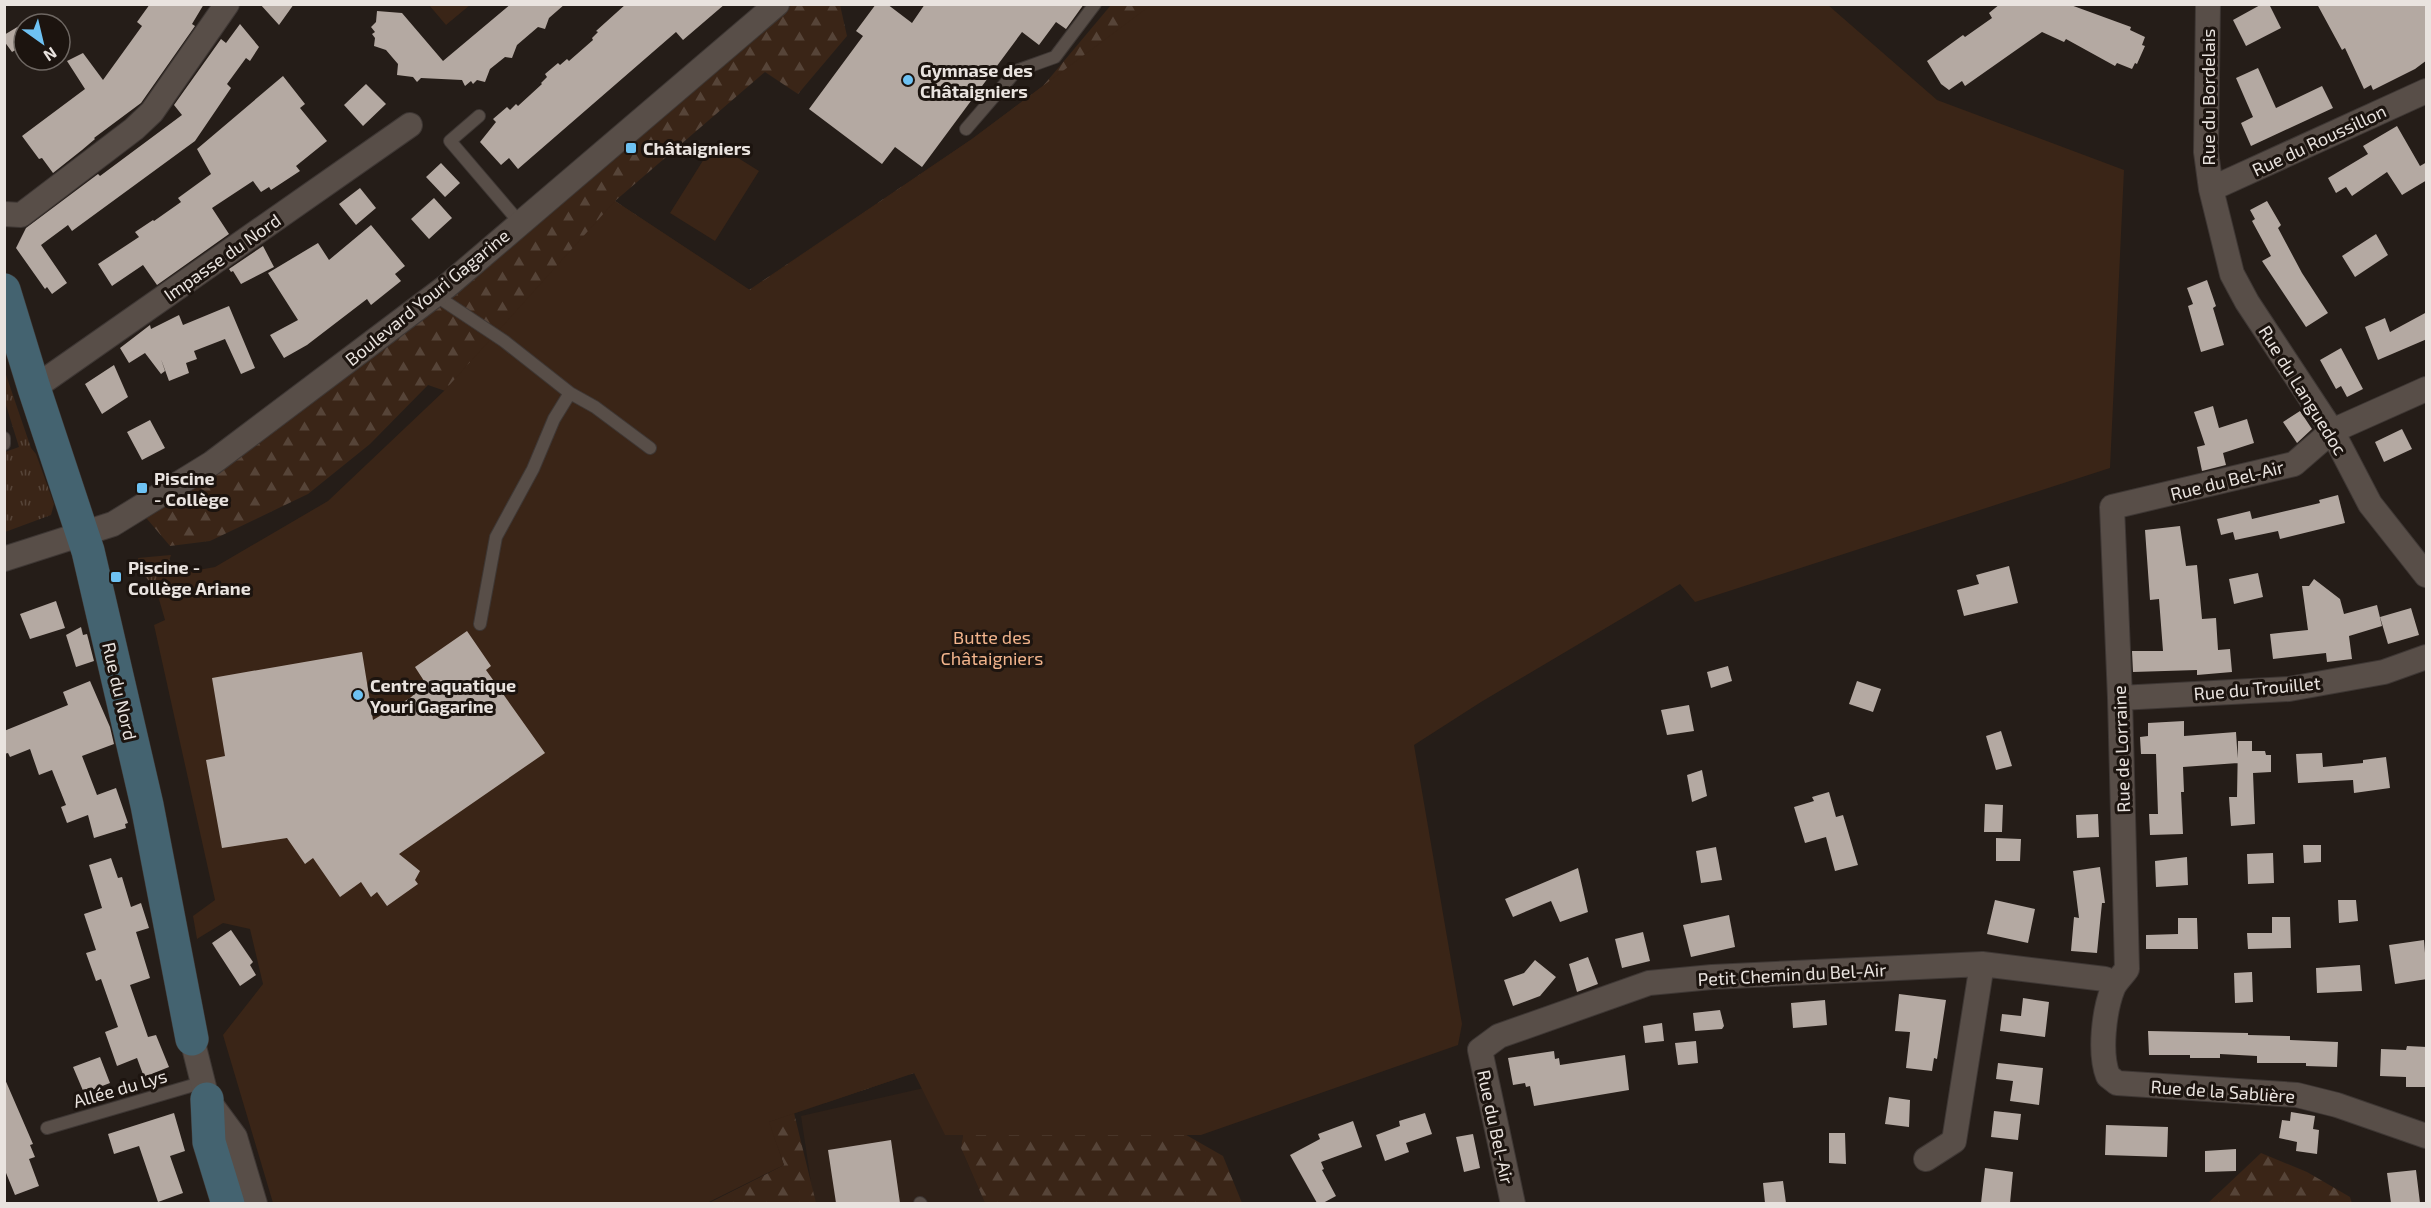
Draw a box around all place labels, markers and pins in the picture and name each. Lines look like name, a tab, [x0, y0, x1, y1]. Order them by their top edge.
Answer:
place label: Gymnase des Châtaigniers	[920, 59, 1033, 102]
marker: Gymnase des Châtaigniers	[901, 73, 915, 87]
place label: Châtaigniers	[643, 137, 751, 159]
marker: Châtaigniers	[624, 141, 638, 155]
place label: Piscine - Collège	[154, 467, 229, 510]
marker: Piscine - Collège	[135, 481, 149, 495]
place label: Piscine - Collège Ariane	[128, 556, 251, 599]
marker: Piscine - Collège Ariane	[109, 570, 123, 584]
place label: Centre aquatique Youri Gagarine	[370, 674, 516, 717]
marker: Centre aquatique Youri Gagarine	[351, 688, 365, 702]

